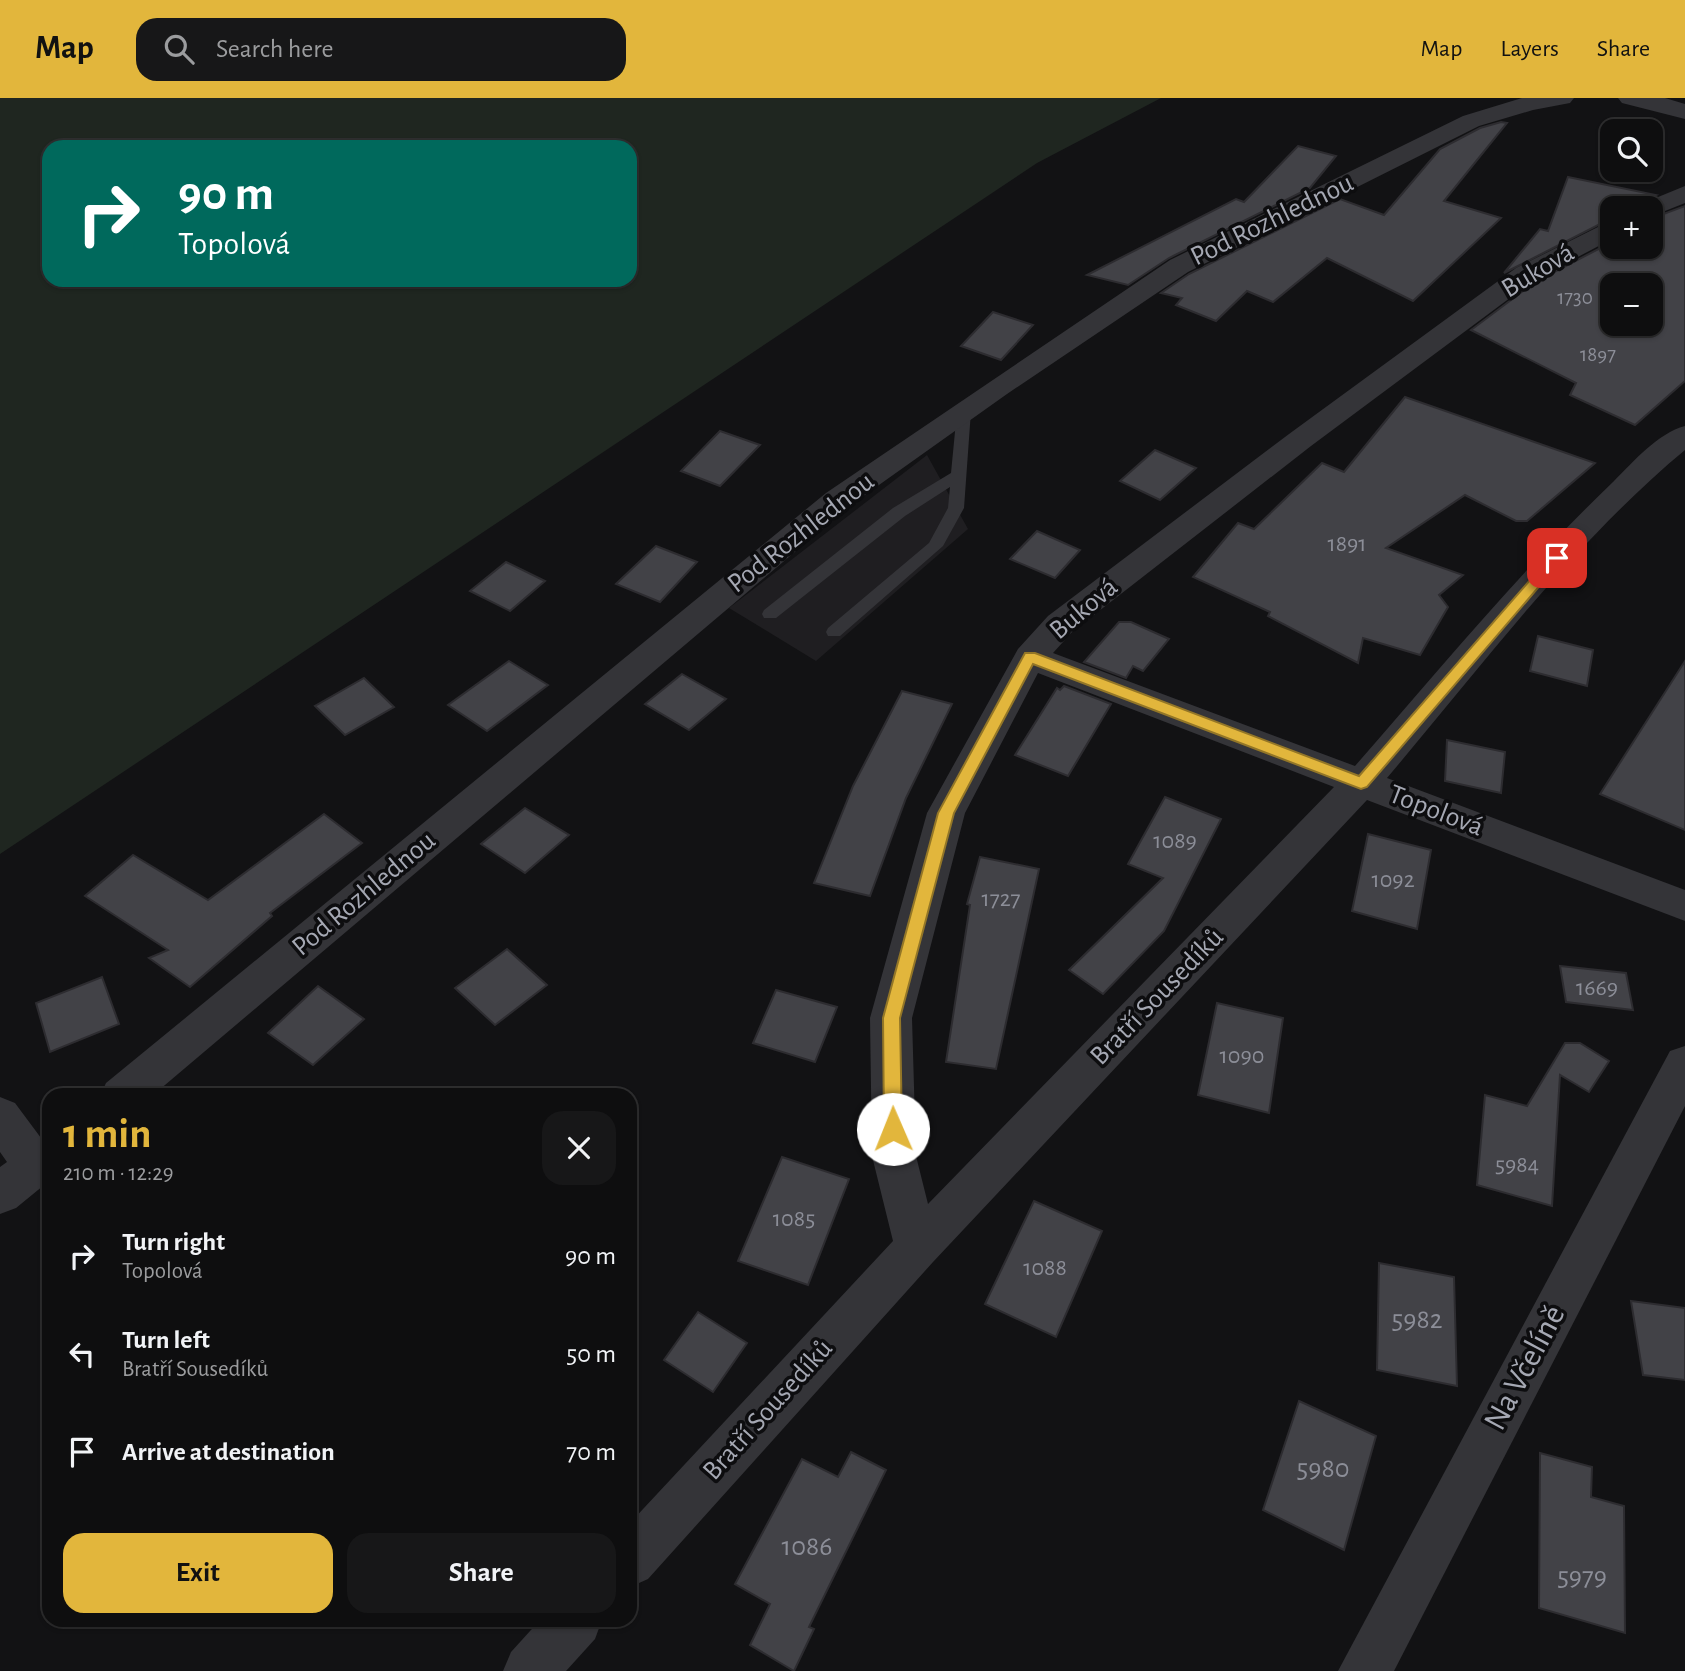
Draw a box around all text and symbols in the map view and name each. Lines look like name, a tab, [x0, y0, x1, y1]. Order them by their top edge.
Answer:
search box	[136, 18, 626, 81]
icon: search	[160, 30, 198, 68]
text: Map	[35, 32, 94, 65]
text: Search here	[216, 36, 334, 62]
text: Map	[1420, 37, 1462, 61]
text: Layers	[1500, 37, 1559, 61]
text: Share	[1597, 37, 1650, 61]
map controls	[1600, 119, 1663, 336]
button: search	[1600, 119, 1663, 182]
icon: right	[63, 168, 154, 259]
street label: Pod Rozhlednou	[1186, 169, 1358, 271]
text: 90 m	[178, 170, 274, 219]
button: +	[1600, 196, 1663, 259]
text: Topolová	[178, 228, 290, 260]
street label: Buková	[1497, 239, 1579, 303]
button: −	[1600, 273, 1663, 336]
house number: 1730	[1557, 287, 1593, 308]
house number: 1897	[1580, 344, 1616, 365]
street label: Pod Rozhlednou	[723, 467, 879, 599]
pin	[1527, 528, 1587, 588]
house number: 1891	[1327, 532, 1367, 556]
icon: arrive	[1538, 539, 1576, 577]
street label: Buková	[1045, 573, 1123, 645]
street label: Topolová	[1385, 780, 1487, 842]
street label: Pod Rozhlednou	[287, 826, 441, 962]
house number: 1089	[1153, 829, 1197, 853]
house number: 1092	[1371, 868, 1415, 892]
house number: 1727	[981, 887, 1021, 911]
street label: Bratří Sousedíků	[1085, 923, 1229, 1071]
house number: 1669	[1576, 976, 1618, 1000]
house number: 1090	[1220, 1044, 1264, 1068]
position arrow	[856, 1092, 930, 1166]
button: close	[542, 1111, 616, 1185]
text: 1 min	[63, 1113, 152, 1155]
house number: 5984	[1495, 1153, 1539, 1177]
text: 210 m · 12:29	[63, 1162, 174, 1185]
house number: 1085	[773, 1207, 815, 1231]
text: Turn right	[122, 1229, 225, 1255]
icon: right	[63, 1237, 101, 1275]
text: 90 m	[565, 1243, 616, 1269]
house number: 1088	[1023, 1256, 1067, 1280]
text: Topolová	[122, 1260, 203, 1283]
street label: Na Včelíně	[1478, 1300, 1572, 1436]
house number: 5982	[1392, 1306, 1442, 1334]
text: Turn left	[122, 1327, 210, 1353]
street label: Bratří Sousedíků	[698, 1334, 838, 1486]
icon: left	[63, 1335, 101, 1373]
text: 50 m	[566, 1341, 616, 1367]
text: Bratří Sousedíků	[122, 1358, 268, 1381]
icon: arrive	[63, 1433, 101, 1471]
text: Arrive at destination	[122, 1439, 335, 1465]
text: 70 m	[566, 1439, 616, 1465]
house number: 5980	[1297, 1455, 1349, 1483]
button: Exit	[63, 1533, 333, 1613]
button: Share	[347, 1533, 616, 1613]
house number: 1086	[782, 1533, 832, 1561]
house number: 5979	[1557, 1563, 1607, 1591]

